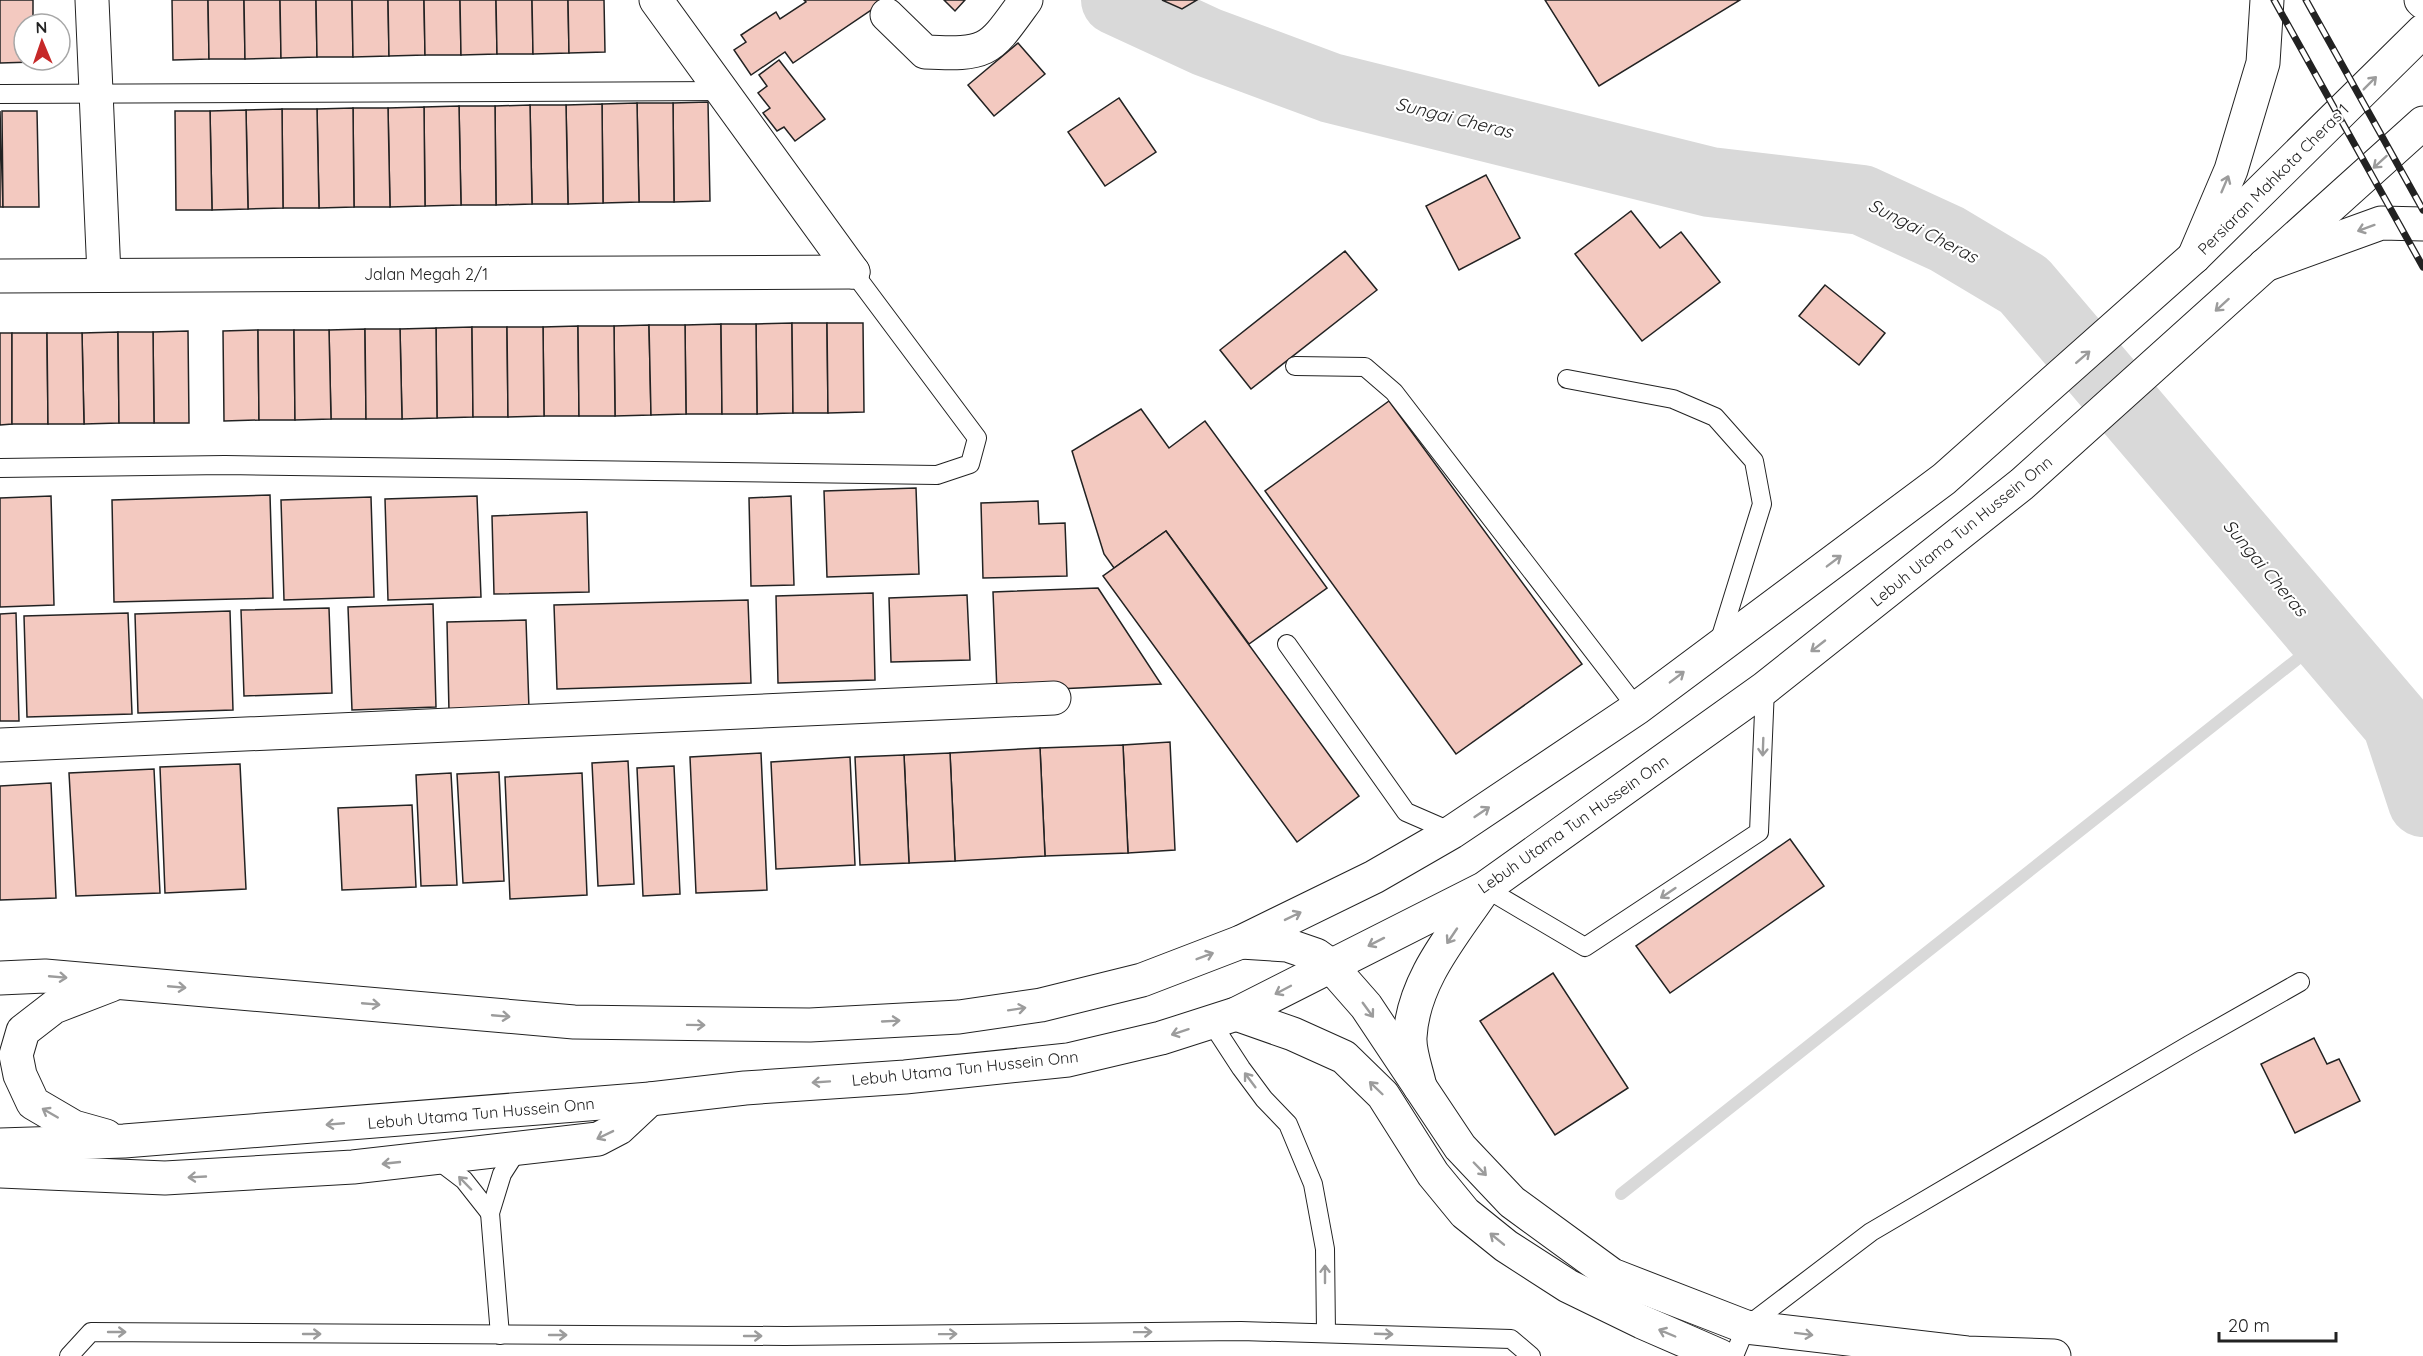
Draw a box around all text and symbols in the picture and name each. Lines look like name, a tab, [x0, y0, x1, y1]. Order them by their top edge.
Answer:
north arrow	[12, 12, 72, 72]
text: N	[35, 17, 48, 37]
one-way arrow	[2363, 75, 2378, 90]
water label: Sungai Cheras	[1393, 92, 1517, 144]
street label: Persiaran Mahkota Cheras 1	[2193, 99, 2353, 259]
one-way arrow	[2372, 155, 2387, 169]
one-way arrow	[2220, 175, 2231, 193]
water label: Sungai Cheras	[1865, 193, 1983, 269]
one-way arrow	[2357, 224, 2375, 235]
street label: Jalan Megah 2/1	[364, 264, 488, 284]
one-way arrow	[2214, 298, 2229, 312]
one-way arrow	[2075, 350, 2090, 364]
street label: Lebuh Utama Tun Hussein Onn	[1866, 452, 2056, 610]
water label: Sungai Cheras	[2218, 514, 2314, 622]
one-way arrow	[1825, 555, 1841, 567]
one-way arrow	[1810, 640, 1826, 653]
one-way arrow	[1669, 671, 1685, 684]
one-way arrow	[1757, 736, 1768, 756]
street label: Lebuh Utama Tun Hussein Onn	[1474, 750, 1672, 898]
one-way arrow	[1473, 806, 1490, 818]
one-way arrow	[1659, 886, 1676, 899]
one-way arrow	[1284, 910, 1302, 922]
one-way arrow	[1446, 928, 1458, 944]
one-way arrow	[1368, 936, 1385, 948]
one-way arrow	[1195, 949, 1213, 960]
one-way arrow	[48, 972, 68, 983]
one-way arrow	[166, 982, 186, 993]
one-way arrow	[1274, 985, 1292, 996]
one-way arrow	[361, 999, 381, 1010]
one-way arrow	[1361, 1001, 1374, 1017]
one-way arrow	[1007, 1003, 1027, 1014]
one-way arrow	[491, 1010, 511, 1021]
one-way arrow	[880, 1015, 900, 1026]
one-way arrow	[686, 1019, 706, 1031]
one-way arrow	[1171, 1027, 1190, 1038]
street label: Lebuh Utama Tun Hussein Onn	[851, 1046, 1079, 1090]
one-way arrow	[1243, 1072, 1256, 1088]
one-way arrow	[812, 1077, 832, 1088]
one-way arrow	[1368, 1081, 1383, 1095]
street label: Lebuh Utama Tun Hussein Onn	[367, 1093, 595, 1133]
one-way arrow	[42, 1107, 59, 1119]
one-way arrow	[326, 1119, 346, 1130]
one-way arrow	[596, 1130, 614, 1142]
one-way arrow	[382, 1158, 402, 1169]
one-way arrow	[1473, 1161, 1487, 1176]
one-way arrow	[187, 1171, 207, 1182]
one-way arrow	[458, 1175, 472, 1190]
one-way arrow	[1489, 1232, 1505, 1245]
one-way arrow	[1319, 1264, 1331, 1284]
scale bar	[2219, 1305, 2336, 1343]
text: 20 m	[2228, 1314, 2270, 1337]
one-way arrow	[107, 1326, 127, 1338]
one-way arrow	[1133, 1326, 1153, 1337]
one-way arrow	[1658, 1327, 1676, 1338]
one-way arrow	[302, 1328, 322, 1339]
one-way arrow	[938, 1328, 958, 1340]
one-way arrow	[548, 1329, 568, 1341]
one-way arrow	[1374, 1329, 1394, 1340]
one-way arrow	[1794, 1329, 1813, 1340]
one-way arrow	[743, 1330, 763, 1342]

